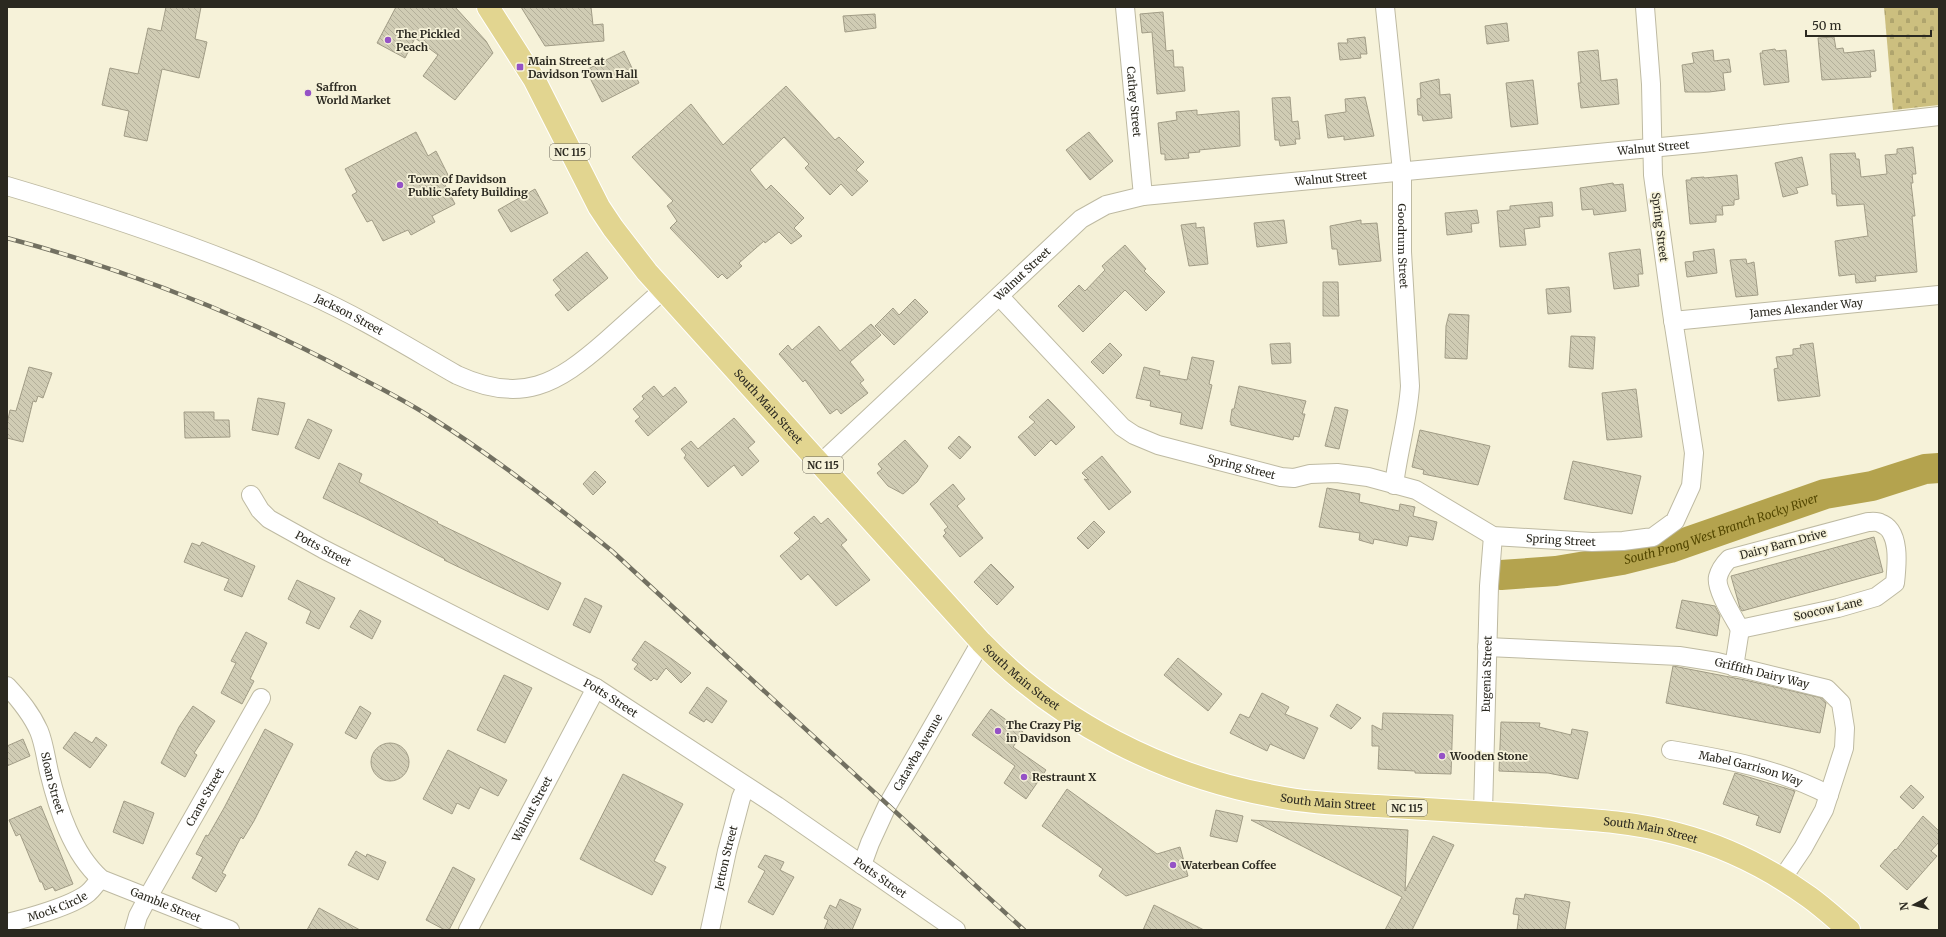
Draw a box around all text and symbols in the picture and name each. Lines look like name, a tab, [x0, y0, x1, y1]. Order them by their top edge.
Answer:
scale bar	[1806, 12, 1931, 38]
text: 50 m	[1812, 18, 1841, 33]
place label: The Pickled Peach	[396, 27, 460, 54]
marker: The Pickled Peach	[383, 35, 393, 45]
place label: Main Street at Davidson Town Hall	[528, 54, 638, 81]
marker: Main Street at Davidson Town Hall	[515, 62, 525, 72]
street label: Cathey Street	[1124, 66, 1144, 138]
place label: Saffron World Market	[315, 80, 391, 107]
marker: Saffron World Market	[303, 88, 313, 98]
street label: Walnut Street	[1616, 137, 1691, 158]
road number: NC 115	[550, 144, 590, 160]
street label: Walnut Street	[1293, 168, 1368, 189]
place label: Town of Davidson Public Safety Building	[408, 172, 528, 199]
marker: Town of Davidson Public Safety Building	[395, 180, 405, 190]
street label: Spring Street	[1649, 192, 1671, 263]
street label: Goodrum Street	[1395, 204, 1411, 290]
street label: Walnut Street	[990, 244, 1054, 305]
street label: Jackson Street	[312, 291, 387, 338]
street label: James Alexander Way	[1748, 295, 1864, 321]
street label: South Main Street	[731, 366, 806, 447]
street label: Spring Street	[1206, 451, 1278, 482]
road number: NC 115	[803, 457, 843, 473]
water label: South Prong West Branch Rocky River	[1622, 489, 1821, 567]
street label: Dairy Barn Drive	[1738, 526, 1828, 562]
street label: Potts Street	[293, 528, 354, 570]
street label: Spring Street	[1526, 531, 1597, 549]
street label: Soocow Lane	[1792, 594, 1864, 624]
street label: Eugenia Street	[1479, 635, 1495, 713]
street label: South Main Street	[980, 641, 1063, 714]
street label: Griffith Dairy Way	[1713, 655, 1811, 692]
street label: Potts Street	[581, 676, 641, 721]
street label: Catawba Avenue	[890, 711, 945, 793]
place label: The Crazy Pig in Davidson	[1006, 718, 1081, 745]
marker: The Crazy Pig in Davidson	[993, 726, 1003, 736]
street label: Mabel Garrison Way	[1698, 748, 1805, 789]
place label: Wooden Stone	[1449, 749, 1528, 763]
street label: Sloan Street	[38, 751, 68, 816]
marker: Wooden Stone	[1437, 751, 1447, 761]
street label: Crane Street	[183, 765, 227, 829]
place label: Restraunt X	[1032, 770, 1096, 784]
marker: Restraunt X	[1019, 772, 1029, 782]
street label: Walnut Street	[509, 773, 555, 845]
street label: South Main Street	[1279, 791, 1377, 813]
road number: NC 115	[1387, 800, 1427, 816]
street label: South Main Street	[1603, 814, 1700, 847]
street label: Jetton Street	[712, 823, 741, 892]
street label: Potts Street	[851, 854, 910, 901]
place label: Waterbean Coffee	[1180, 858, 1276, 872]
marker: Waterbean Coffee	[1168, 860, 1178, 870]
street label: Gamble Street	[129, 884, 204, 925]
north arrow	[1894, 885, 1934, 925]
street label: Mock Circle	[26, 888, 90, 924]
text: N	[1897, 901, 1912, 911]

